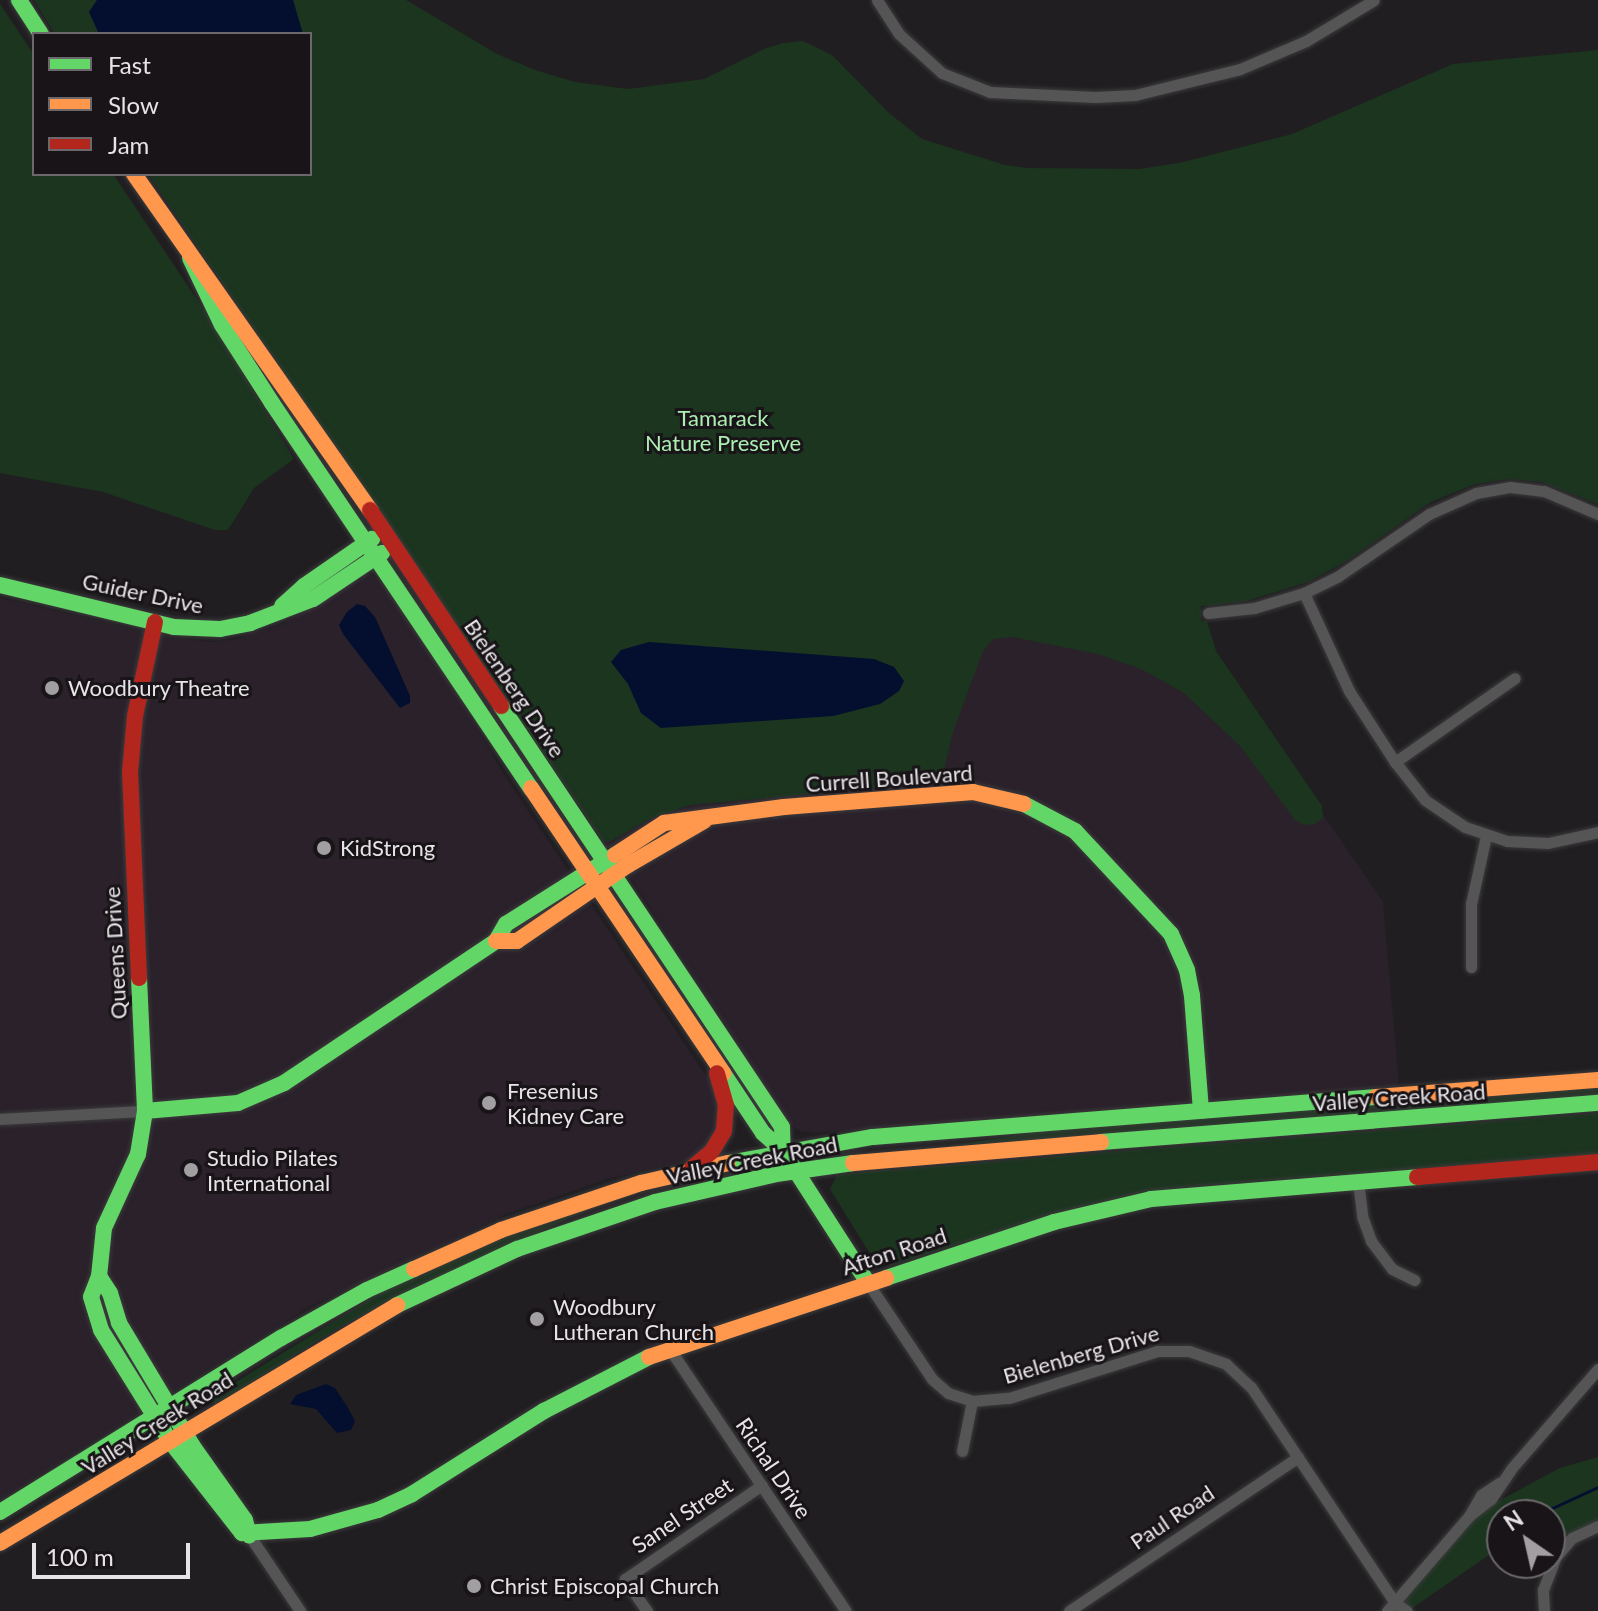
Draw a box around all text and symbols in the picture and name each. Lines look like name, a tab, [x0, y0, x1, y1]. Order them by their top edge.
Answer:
legend	[32, 32, 312, 176]
text: Fast	[108, 50, 151, 79]
text: Slow	[108, 90, 159, 119]
text: Jam	[108, 130, 149, 159]
park label: Tamarack Nature Preserve	[645, 404, 801, 456]
street label: Guider Drive	[80, 567, 206, 619]
street label: Bielenberg Drive	[459, 614, 571, 762]
place label: Woodbury Theatre	[68, 675, 251, 701]
marker: Woodbury Theatre	[43, 679, 61, 697]
street label: Currell Boulevard	[805, 759, 973, 797]
place label: KidStrong	[340, 835, 435, 861]
marker: KidStrong	[315, 839, 333, 857]
street label: Queens Drive	[98, 886, 132, 1020]
place label: Fresenius Kidney Care	[507, 1077, 625, 1128]
street label: Valley Creek Road	[1311, 1078, 1487, 1116]
marker: Fresenius Kidney Care	[478, 1092, 500, 1114]
street label: Valley Creek Road	[664, 1130, 840, 1190]
place label: Studio Pilates International	[207, 1144, 338, 1196]
marker: Studio Pilates International	[182, 1161, 200, 1179]
street label: Afton Road	[838, 1222, 950, 1280]
place label: Woodbury Lutheran Church	[553, 1293, 714, 1344]
marker: Woodbury Lutheran Church	[528, 1310, 546, 1328]
street label: Bielenberg Drive	[1000, 1319, 1162, 1389]
street label: Valley Creek Road	[76, 1366, 238, 1480]
street label: Richal Drive	[731, 1413, 817, 1523]
street label: Sanel Street	[627, 1472, 737, 1558]
street label: Paul Road	[1125, 1479, 1219, 1555]
north arrow	[1486, 1499, 1566, 1579]
text: N	[1499, 1504, 1528, 1536]
scale bar	[36, 1527, 194, 1577]
text: 100 m	[46, 1542, 114, 1571]
place label: Christ Episcopal Church	[490, 1573, 719, 1599]
marker: Christ Episcopal Church	[465, 1577, 483, 1595]

